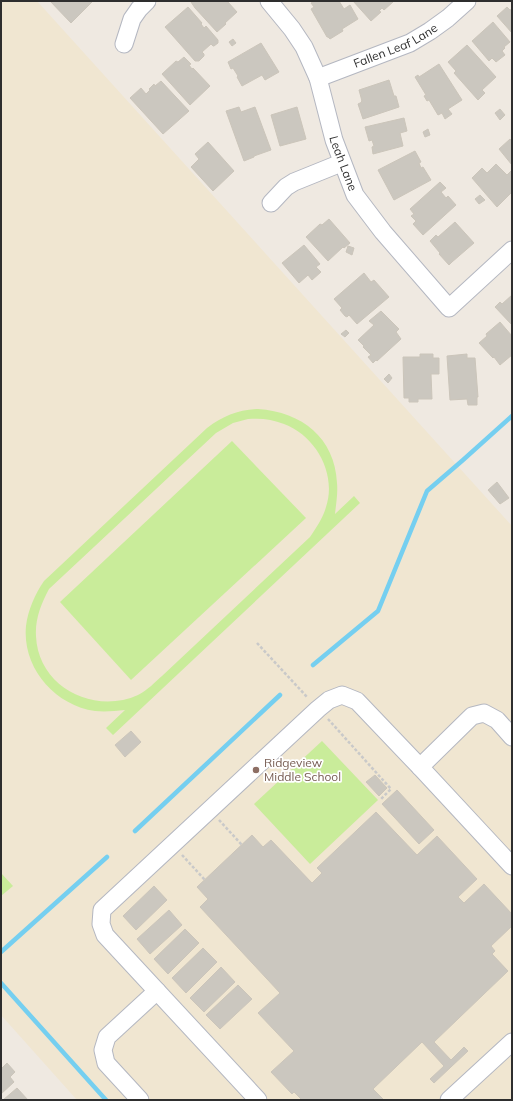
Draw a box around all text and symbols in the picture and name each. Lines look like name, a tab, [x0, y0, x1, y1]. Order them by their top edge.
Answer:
street label: Fallen Leaf Lane	[351, 20, 440, 71]
street label: Leah Lane	[326, 134, 361, 193]
place label: Ridgeview Middle School	[264, 755, 341, 784]
marker: Ridgeview Middle School	[251, 765, 261, 775]

